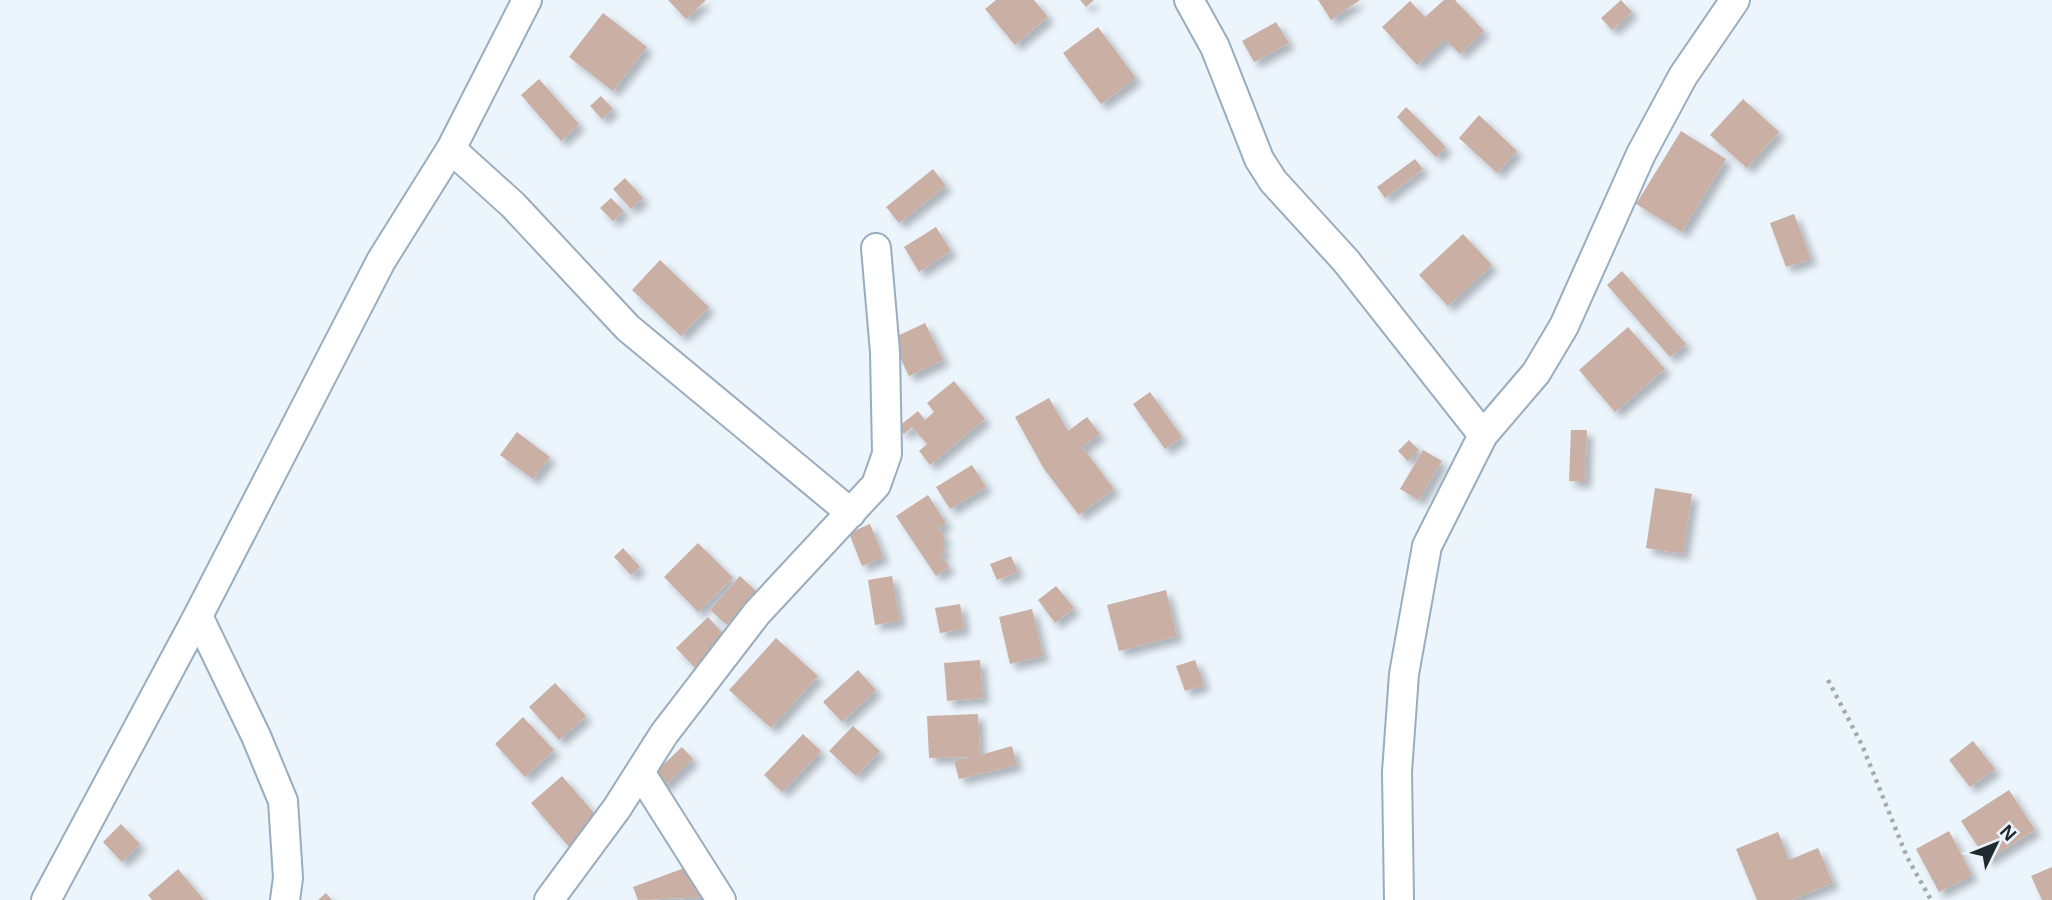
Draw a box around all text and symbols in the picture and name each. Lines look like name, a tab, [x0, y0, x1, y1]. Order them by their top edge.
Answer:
north arrow	[1961, 809, 2031, 879]
text: N	[1996, 821, 2020, 845]

